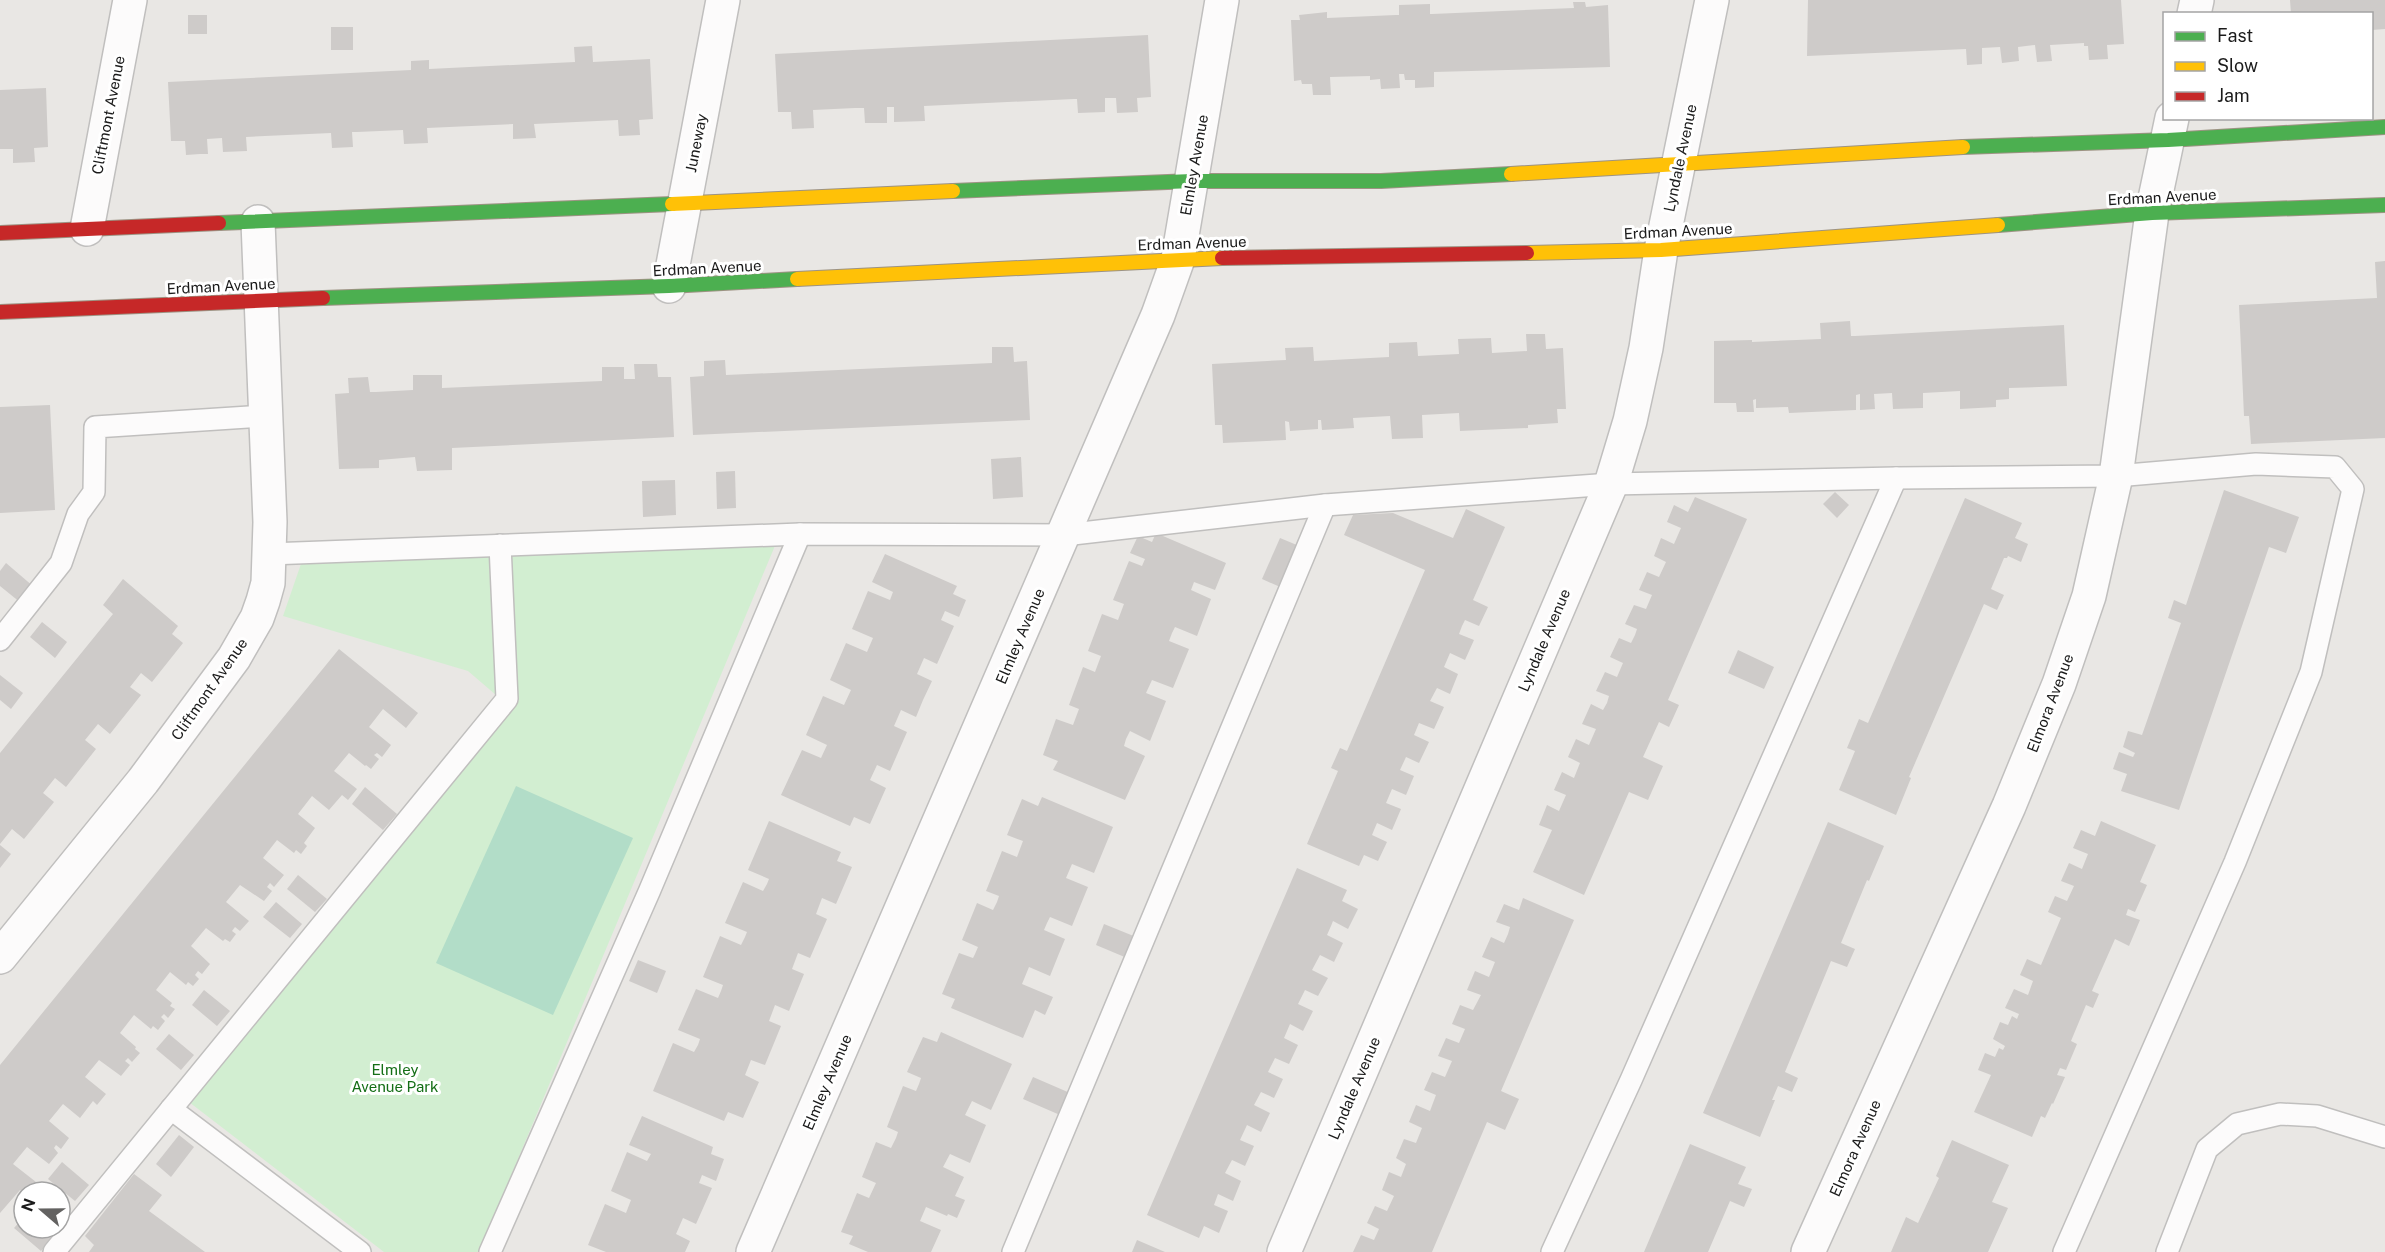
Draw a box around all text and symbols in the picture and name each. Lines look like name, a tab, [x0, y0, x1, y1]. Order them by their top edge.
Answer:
legend	[2163, 12, 2373, 120]
text: Fast	[2217, 25, 2253, 46]
street label: Cliftmont Avenue	[88, 54, 128, 176]
text: Slow	[2217, 55, 2258, 76]
text: Jam	[2217, 85, 2250, 106]
street label: Lyndale Avenue	[1660, 103, 1700, 213]
street label: Juneway	[682, 112, 710, 174]
street label: Elmley Avenue	[1177, 113, 1211, 217]
street label: Erdman Avenue	[2107, 186, 2217, 208]
street label: Erdman Avenue	[1623, 220, 1733, 242]
street label: Erdman Avenue	[1137, 233, 1247, 253]
street label: Erdman Avenue	[652, 257, 762, 279]
street label: Erdman Avenue	[166, 275, 276, 297]
street label: Elmley Avenue	[992, 586, 1048, 686]
street label: Lyndale Avenue	[1515, 586, 1573, 694]
street label: Cliftmont Avenue	[167, 635, 251, 743]
street label: Elmora Avenue	[2023, 651, 2077, 755]
street label: Elmley Avenue	[799, 1032, 855, 1132]
street label: Lyndale Avenue	[1325, 1034, 1383, 1142]
park label: Elmley Avenue Park	[351, 1061, 439, 1095]
street label: Elmora Avenue	[1826, 1097, 1884, 1199]
north arrow	[12, 1180, 72, 1240]
text: N	[17, 1196, 39, 1214]

